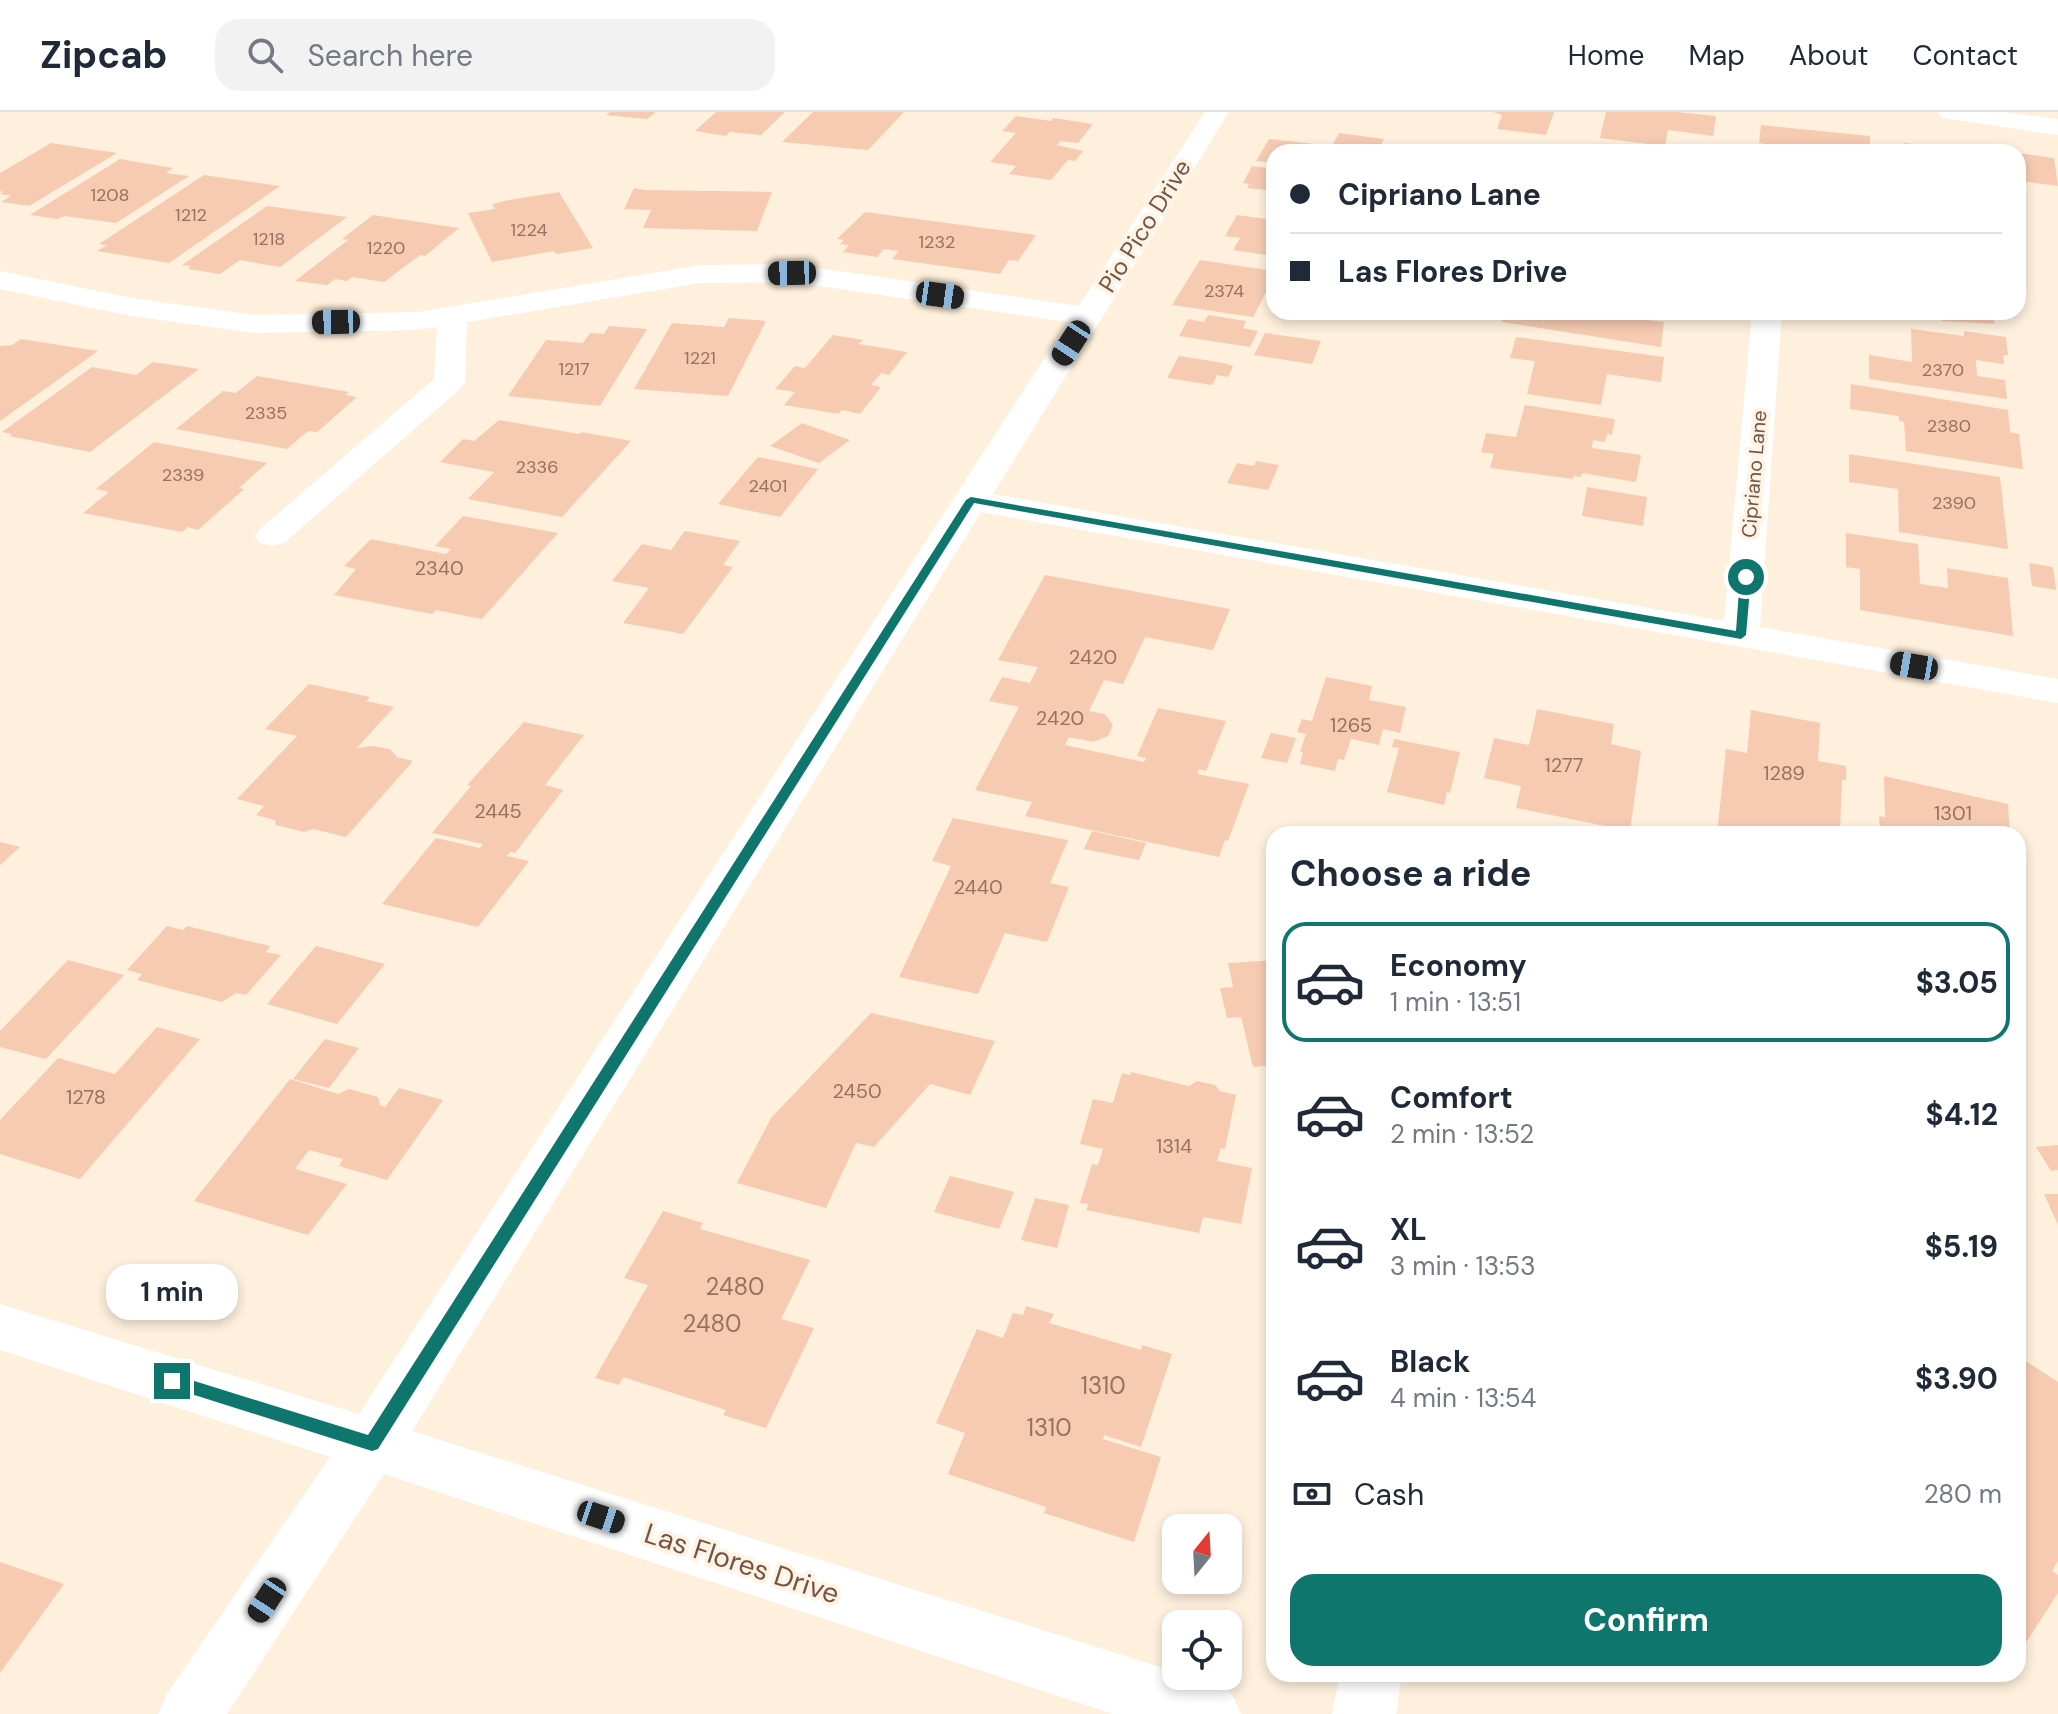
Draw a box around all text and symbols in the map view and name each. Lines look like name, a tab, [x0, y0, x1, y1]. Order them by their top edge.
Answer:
search box	[215, 19, 775, 91]
text: Zipcab	[40, 30, 167, 80]
icon: search	[243, 33, 287, 77]
text: Search here	[307, 36, 473, 75]
text: Home	[1568, 37, 1644, 74]
text: Map	[1688, 37, 1745, 74]
text: About	[1789, 37, 1868, 74]
text: Contact	[1912, 37, 2018, 74]
street label: Pio Pico Drive	[1091, 153, 1198, 298]
text: Cipriano Lane	[1338, 175, 1541, 214]
house number: 1208	[90, 183, 130, 207]
house number: 1212	[175, 203, 207, 227]
house number: 1224	[511, 218, 548, 242]
house number: 1218	[253, 227, 285, 251]
house number: 1232	[919, 230, 956, 254]
house number: 1220	[367, 236, 405, 260]
text: Las Flores Drive	[1338, 252, 1567, 291]
car	[768, 261, 816, 285]
house number: 2374	[1204, 279, 1244, 303]
car	[915, 280, 965, 310]
car	[312, 310, 360, 334]
car	[1048, 316, 1094, 370]
house number: 1221	[684, 346, 716, 370]
house number: 1217	[558, 357, 590, 381]
house number: 2370	[1922, 358, 1964, 382]
house number: 2335	[245, 401, 287, 425]
street label: Cipriano Lane	[1735, 409, 1773, 539]
house number: 2380	[1927, 414, 1971, 438]
house number: 2336	[516, 455, 558, 479]
house number: 2339	[162, 463, 204, 487]
house number: 2401	[749, 474, 787, 498]
house number: 2390	[1932, 491, 1976, 515]
house number: 2340	[414, 555, 464, 581]
route start	[1728, 559, 1764, 595]
house number: 2420	[1069, 644, 1117, 670]
car	[1888, 650, 1940, 682]
house number: 2420	[1036, 705, 1084, 731]
house number: 1265	[1330, 712, 1372, 738]
house number: 1277	[1545, 752, 1583, 778]
house number: 1289	[1763, 760, 1805, 786]
house number: 2445	[474, 798, 522, 824]
house number: 1301	[1934, 800, 1972, 826]
text: Choose a ride	[1290, 850, 1531, 897]
house number: 2440	[953, 874, 1003, 900]
icon: car	[1294, 946, 1366, 1018]
text: Economy	[1390, 946, 1527, 985]
text: $3.05	[1916, 963, 1998, 1002]
text: 1 min · 13:51	[1390, 985, 1521, 1019]
house number: 2450	[832, 1078, 882, 1104]
icon: car	[1294, 1078, 1366, 1150]
text: Comfort	[1390, 1078, 1513, 1117]
house number: 1278	[66, 1084, 106, 1110]
text: $4.12	[1926, 1095, 1998, 1134]
text: 2 min · 13:52	[1390, 1117, 1534, 1151]
house number: 1314	[1156, 1133, 1192, 1159]
icon: car	[1294, 1210, 1366, 1282]
text: XL	[1390, 1210, 1427, 1249]
text: $5.19	[1925, 1227, 1998, 1266]
text: 3 min · 13:53	[1390, 1249, 1536, 1283]
callout: 1 min	[106, 1265, 238, 1321]
house number: 2480	[706, 1271, 765, 1302]
text: 1 min	[140, 1275, 204, 1309]
house number: 2480	[683, 1308, 742, 1339]
icon: car	[1294, 1342, 1366, 1414]
text: Black	[1390, 1342, 1470, 1381]
text: $3.90	[1915, 1359, 1998, 1398]
route end	[154, 1363, 190, 1399]
house number: 1310	[1080, 1370, 1126, 1401]
text: 4 min · 13:54	[1390, 1381, 1536, 1415]
house number: 1310	[1026, 1412, 1072, 1443]
icon: cash	[1290, 1472, 1334, 1516]
text: Cash	[1354, 1475, 1424, 1514]
text: 280 m	[1924, 1477, 2002, 1511]
car	[574, 1498, 628, 1536]
north arrow	[1162, 1514, 1242, 1594]
map controls	[1162, 1514, 1242, 1690]
street label: Las Flores Drive	[640, 1515, 844, 1612]
car	[244, 1573, 290, 1627]
button: Confirm	[1290, 1574, 2002, 1666]
button: locate	[1162, 1610, 1242, 1690]

